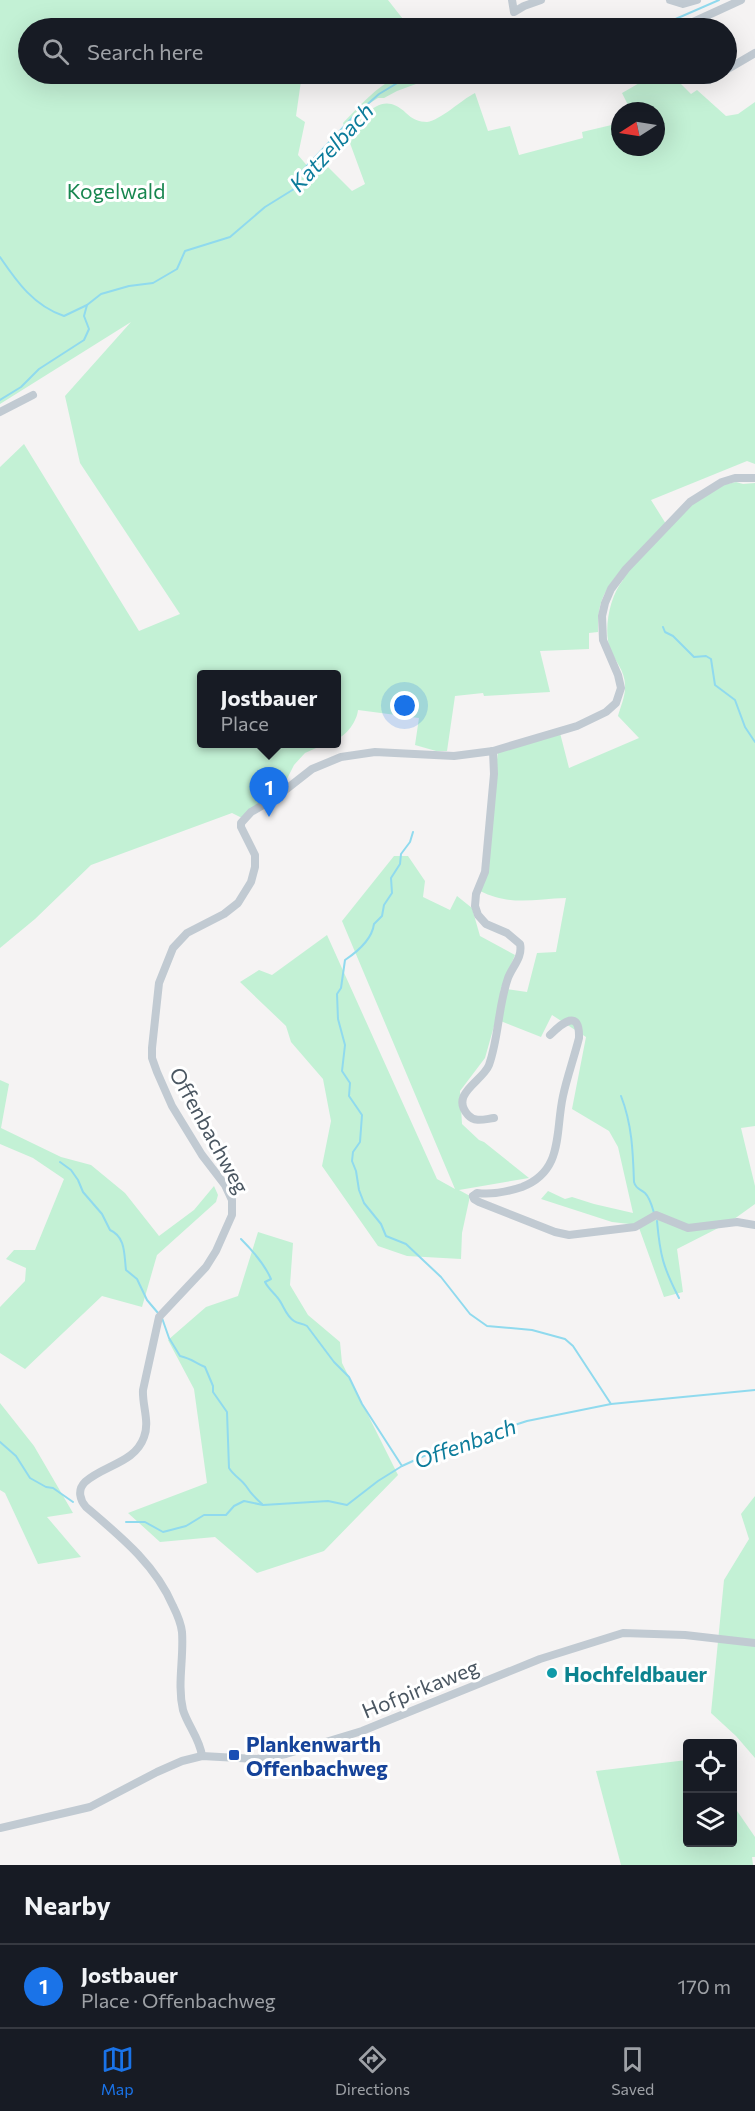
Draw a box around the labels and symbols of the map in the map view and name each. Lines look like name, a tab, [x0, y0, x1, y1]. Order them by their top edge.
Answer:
water label: Katzelbach	[283, 97, 379, 197]
north arrow	[611, 102, 665, 156]
park label: Kogelwald	[67, 178, 165, 203]
your location	[390, 691, 419, 720]
pin: 1	[250, 768, 288, 817]
street label: Offenbachweg	[165, 1063, 255, 1197]
water label: Offenbach	[410, 1412, 520, 1474]
street label: Hofpirkaweg	[358, 1653, 482, 1723]
place label: Hochfeldbauer	[564, 1661, 707, 1686]
marker: Hochfeldbauer	[545, 1666, 559, 1680]
place label: Plankenwarth Offenbachweg	[246, 1731, 388, 1780]
marker: Plankenwarth Offenbachweg	[227, 1748, 241, 1762]

